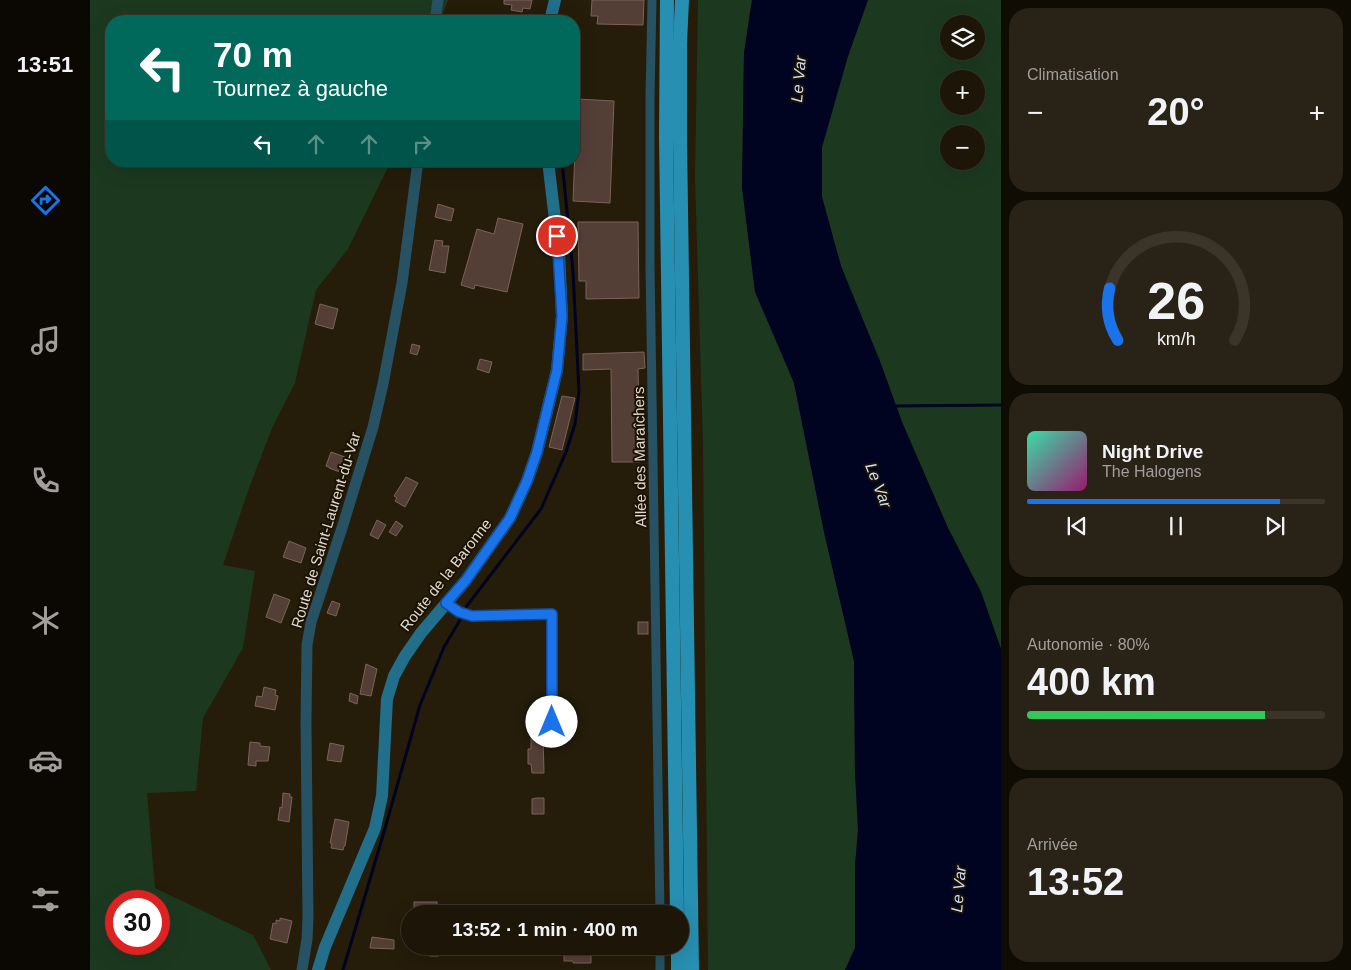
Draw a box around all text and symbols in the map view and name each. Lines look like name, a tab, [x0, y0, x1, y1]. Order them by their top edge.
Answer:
map controls	[940, 15, 985, 170]
button: layers	[940, 15, 985, 60]
icon: left	[130, 35, 195, 100]
text: 70 m	[213, 35, 293, 74]
text: 13:51	[17, 52, 73, 77]
water label: Le Var	[788, 54, 809, 103]
text: Climatisation	[1027, 66, 1119, 83]
button: +	[940, 70, 985, 115]
text: Tournez à gauche	[213, 76, 388, 101]
text: 20°	[1147, 91, 1205, 133]
text: −	[1027, 97, 1043, 128]
text: +	[1309, 97, 1325, 128]
button: −	[940, 125, 985, 170]
icon: left	[249, 130, 277, 158]
icon: ahead	[302, 130, 330, 158]
icon: ahead	[355, 130, 383, 158]
icon: right	[408, 130, 436, 158]
icon: directions	[28, 183, 63, 218]
pin	[536, 215, 578, 257]
icon: arrive	[543, 222, 571, 250]
text: 26	[1147, 272, 1205, 330]
icon: music	[28, 323, 63, 358]
text: km/h	[1157, 329, 1195, 349]
street label: Allée des Maraîchers	[630, 386, 649, 528]
street label: Route de Saint-Laurent-du-Var	[288, 430, 363, 630]
text: Night Drive	[1102, 441, 1203, 462]
water label: Le Var	[862, 460, 895, 511]
icon: phone	[28, 463, 63, 498]
text: The Halogens	[1102, 463, 1202, 480]
icon: previous	[1063, 512, 1091, 540]
icon: pause	[1162, 512, 1190, 540]
icon: next	[1261, 512, 1289, 540]
street label: Route de la Baronne	[397, 515, 495, 634]
icon: climate	[28, 603, 63, 638]
text: Autonomie · 80%	[1027, 636, 1150, 653]
text: 400 km	[1027, 661, 1156, 703]
position arrow	[525, 695, 577, 747]
icon: car	[28, 743, 63, 778]
text: Arrivée	[1027, 836, 1078, 853]
text: 13:52	[1027, 861, 1124, 903]
water label: Le Var	[948, 864, 969, 913]
icon: filters	[28, 882, 63, 917]
speed limit sign: 30	[105, 890, 170, 955]
text: 13:52 · 1 min · 400 m	[452, 919, 638, 940]

